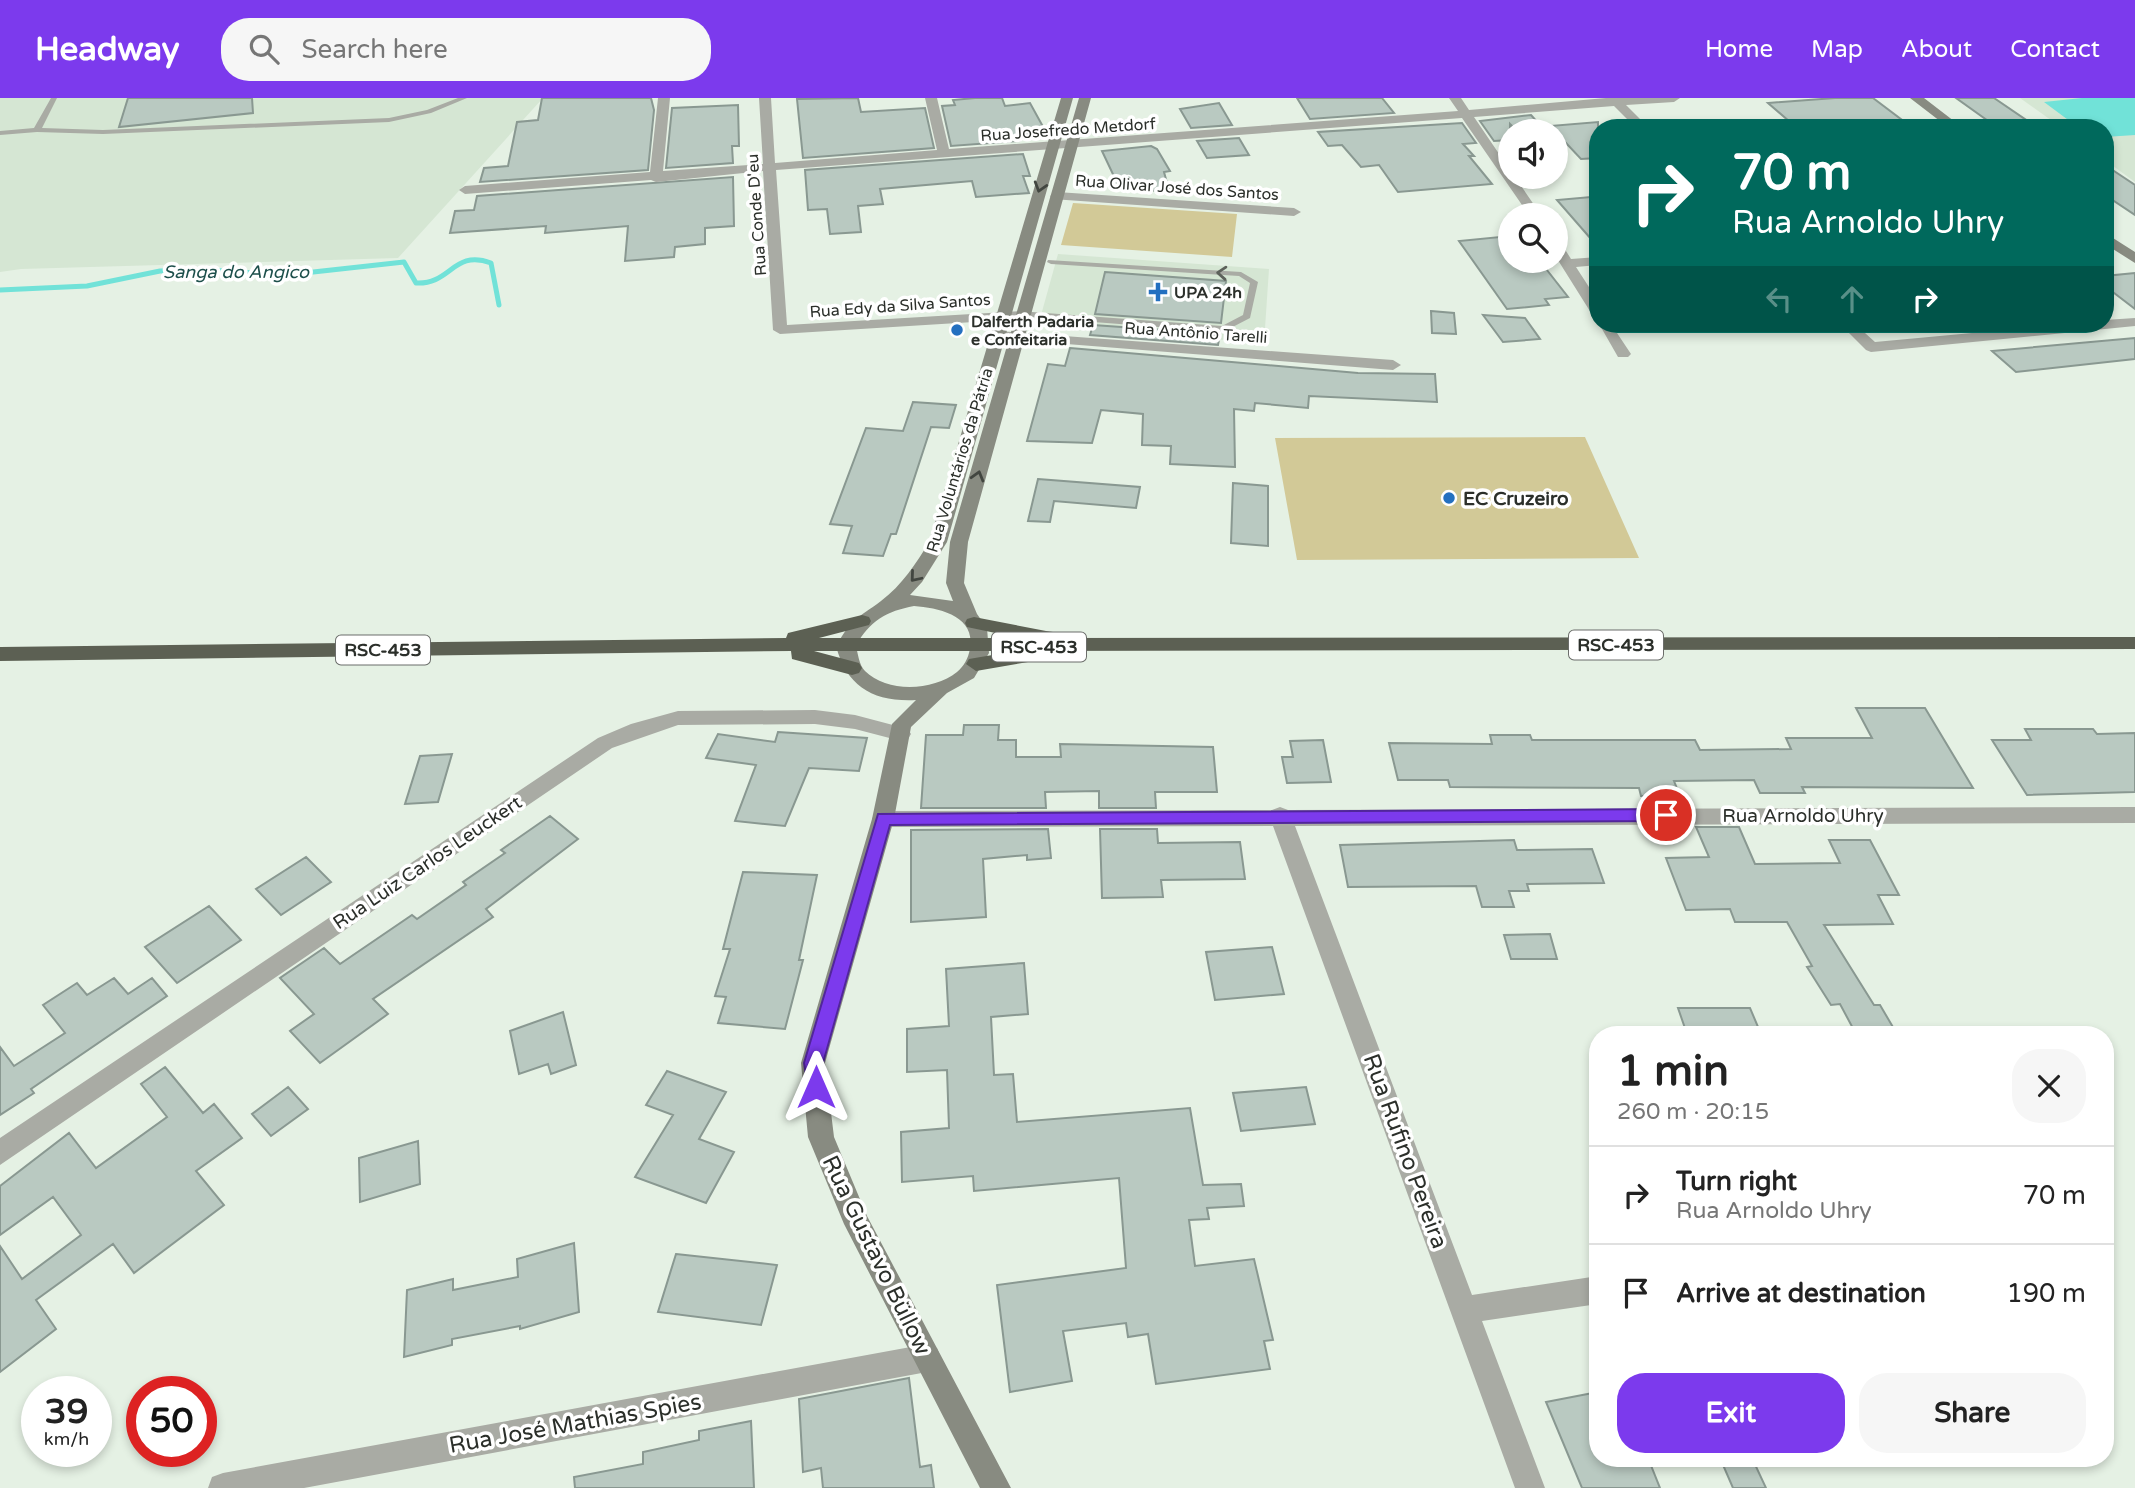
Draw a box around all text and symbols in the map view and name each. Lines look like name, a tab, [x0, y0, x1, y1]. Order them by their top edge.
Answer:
search box	[221, 18, 711, 81]
text: Headway	[35, 30, 179, 69]
icon: search	[245, 30, 283, 68]
text: Search here	[301, 34, 448, 65]
text: Home	[1705, 35, 1773, 64]
text: Map	[1811, 35, 1863, 64]
text: About	[1901, 35, 1972, 64]
text: Contact	[2010, 35, 2100, 64]
street label: Rua Josefredo Metdorf	[980, 114, 1157, 146]
map controls	[1498, 119, 1568, 273]
button: sound	[1498, 119, 1568, 189]
text: 70 m	[1732, 144, 1851, 203]
icon: right	[1617, 147, 1708, 238]
street label: Rua Conde D'eu	[743, 153, 771, 277]
street label: Rua Olivar José dos Santos	[1074, 171, 1280, 205]
one-way arrow	[1034, 181, 1049, 193]
button: search	[1498, 203, 1568, 273]
text: Rua Arnoldo Uhry	[1732, 204, 2004, 242]
water label: Sanga do Angico	[163, 261, 310, 283]
one-way arrow	[1216, 266, 1227, 281]
icon: left	[1760, 280, 1798, 318]
icon: ahead	[1833, 280, 1871, 318]
icon: right	[1906, 280, 1944, 318]
marker: UPA 24h	[1148, 282, 1168, 302]
place label: UPA 24h	[1174, 283, 1242, 303]
street label: Rua Edy da Silva Santos	[809, 290, 991, 322]
place label: Dalferth Padaria e Confeitaria	[971, 312, 1094, 350]
street label: Rua Antônio Tarelli	[1124, 318, 1268, 348]
marker: Dalferth Padaria e Confeitaria	[949, 322, 965, 338]
street label: Rua Voluntários da Pátria	[922, 366, 998, 555]
one-way arrow	[969, 470, 984, 482]
place label: EC Cruzeiro	[1463, 488, 1569, 510]
marker: EC Cruzeiro	[1441, 490, 1457, 506]
one-way arrow	[911, 569, 923, 582]
road number: RSC-453	[1569, 630, 1663, 660]
road number: RSC-453	[992, 632, 1086, 662]
road number: RSC-453	[336, 636, 430, 664]
pin	[1636, 785, 1696, 845]
street label: Rua Luiz Carlos Leuckert	[329, 791, 526, 934]
icon: arrive	[1647, 796, 1685, 834]
street label: Rua Arnoldo Uhry	[1722, 805, 1884, 827]
text: 1 min	[1617, 1046, 1729, 1097]
button: close	[2012, 1049, 2086, 1123]
position arrow	[779, 1050, 853, 1124]
street label: Rua Rufino Pereira	[1357, 1050, 1453, 1253]
text: 260 m · 20:15	[1617, 1098, 1769, 1126]
street label: Rua Gustavo Büllow	[816, 1151, 937, 1360]
text: Turn right	[1676, 1166, 1797, 1197]
icon: right	[1617, 1176, 1655, 1214]
text: 70 m	[2023, 1180, 2086, 1211]
text: Rua Arnoldo Uhry	[1676, 1197, 1872, 1225]
icon: arrive	[1617, 1274, 1655, 1312]
text: Arrive at destination	[1676, 1278, 1926, 1309]
text: 190 m	[2006, 1278, 2086, 1309]
button: Exit	[1617, 1373, 1845, 1453]
button: Share	[1859, 1373, 2086, 1453]
speed limit sign: 50	[126, 1376, 217, 1467]
street label: Rua José Mathias Spies	[447, 1388, 703, 1460]
text: 39	[45, 1391, 88, 1433]
text: km/h	[44, 1428, 89, 1450]

